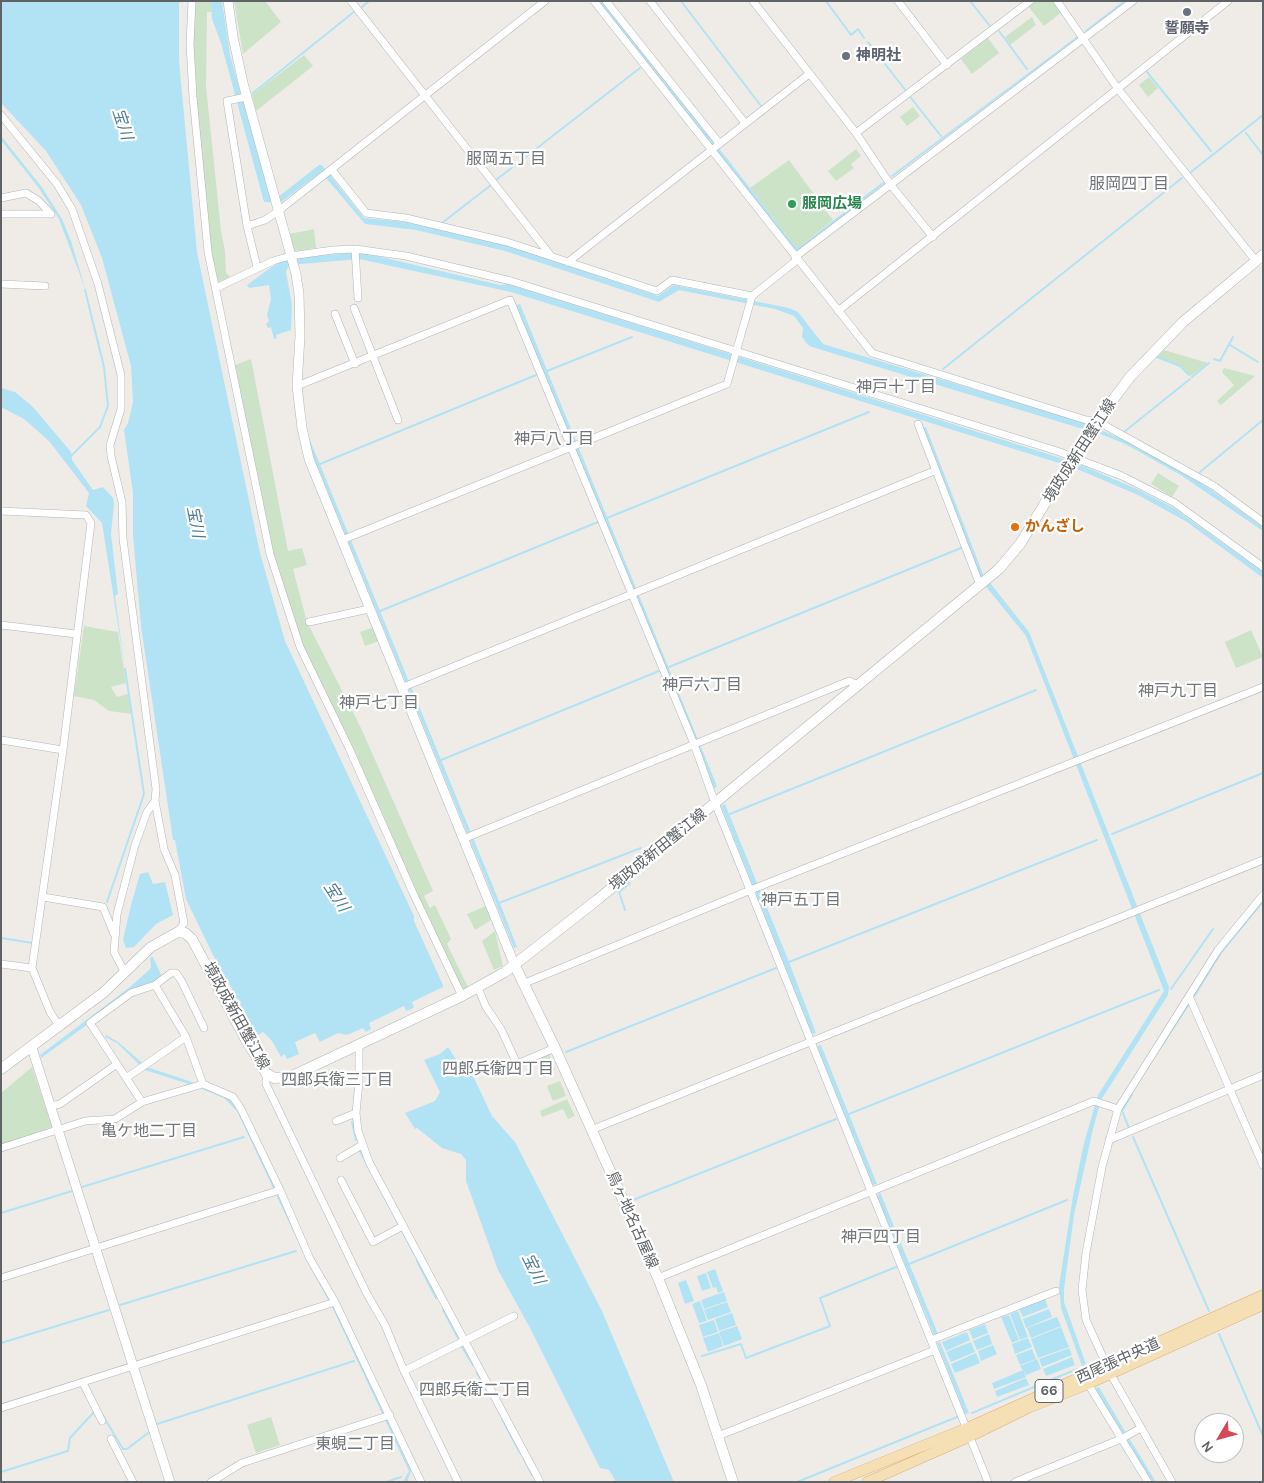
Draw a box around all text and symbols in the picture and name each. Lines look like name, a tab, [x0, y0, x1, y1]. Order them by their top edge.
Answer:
marker: 誓願寺	[1181, 6, 1193, 18]
place label: 誓願寺	[1165, 20, 1209, 38]
place label: 神明社	[856, 47, 901, 65]
marker: 神明社	[840, 50, 852, 62]
water label: 宝川	[108, 106, 136, 142]
district label: 服岡五丁目	[466, 149, 546, 169]
district label: 服岡四丁目	[1089, 174, 1169, 194]
place label: 服岡広場	[802, 195, 862, 213]
marker: 服岡広場	[786, 198, 798, 210]
district label: 神戸十丁目	[856, 377, 936, 397]
street label: 境政成新田蟹江線	[1040, 396, 1120, 506]
district label: 神戸八丁目	[514, 429, 594, 449]
water label: 宝川	[183, 504, 207, 540]
place label: かんざし	[1025, 518, 1085, 536]
marker: かんざし	[1009, 521, 1021, 533]
district label: 神戸六丁目	[662, 675, 742, 695]
district label: 神戸九丁目	[1138, 681, 1218, 701]
district label: 神戸七丁目	[339, 693, 419, 713]
street label: 境政成新田蟹江線	[606, 805, 710, 895]
water label: 宝川	[319, 878, 353, 916]
district label: 神戸五丁目	[761, 890, 841, 910]
street label: 境政成新田蟹江線	[199, 959, 273, 1073]
district label: 四郎兵衛四丁目	[442, 1059, 554, 1079]
district label: 四郎兵衛三丁目	[281, 1070, 393, 1090]
district label: 亀ケ地二丁目	[101, 1121, 197, 1141]
street label: 鳥ヶ地名古屋線	[602, 1168, 662, 1272]
district label: 神戸四丁目	[841, 1227, 921, 1247]
water label: 宝川	[517, 1250, 549, 1288]
street label: 西尾張中央道	[1073, 1334, 1163, 1388]
district label: 四郎兵衛二丁目	[419, 1380, 531, 1400]
road number: 66	[1035, 1380, 1063, 1402]
north arrow	[1194, 1413, 1244, 1463]
district label: 東蜆二丁目	[315, 1434, 395, 1454]
text: N	[1198, 1438, 1217, 1456]

